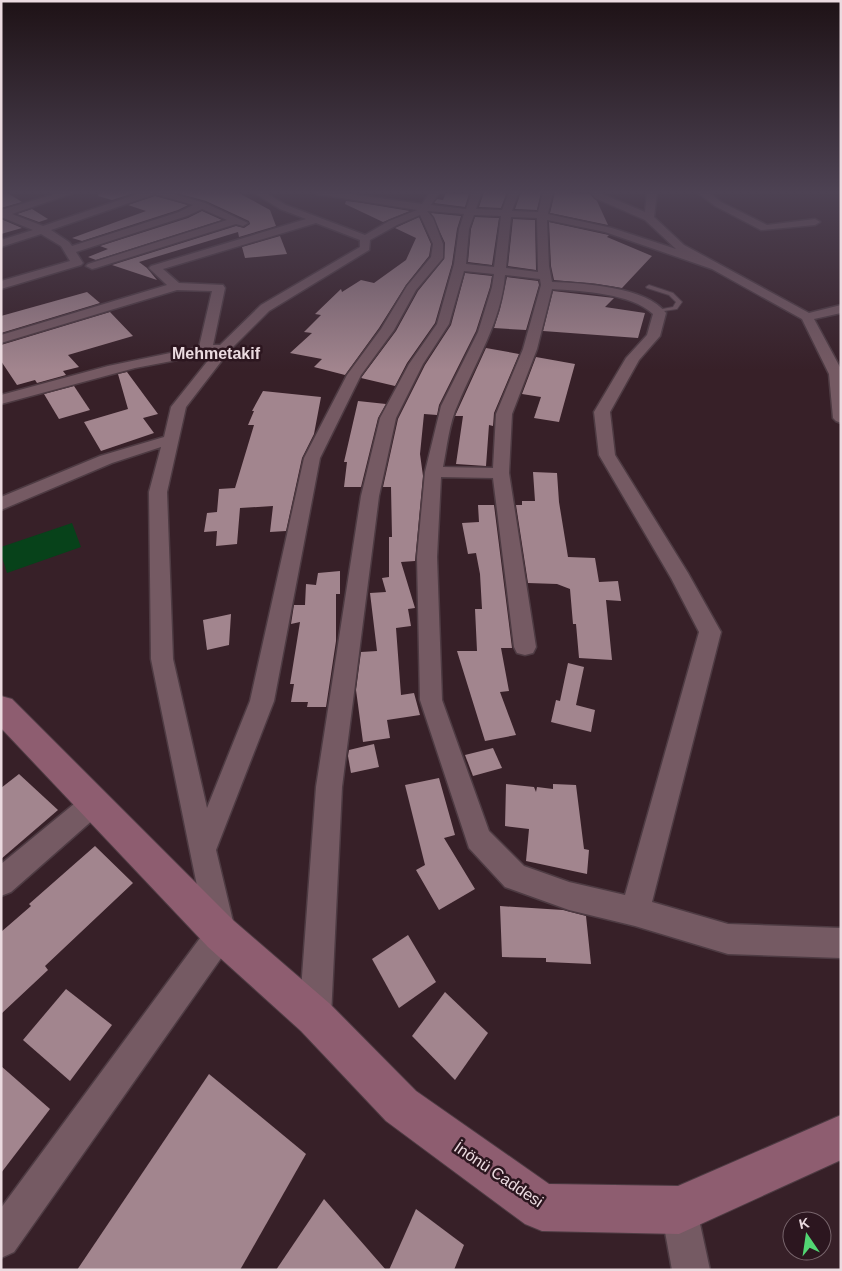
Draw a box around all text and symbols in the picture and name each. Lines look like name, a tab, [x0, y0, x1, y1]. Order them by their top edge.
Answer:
district label: Mehmetakif	[172, 345, 261, 362]
street label: İnönü Caddesi	[451, 1138, 547, 1210]
north arrow	[782, 1211, 832, 1261]
text: K	[797, 1214, 811, 1232]

